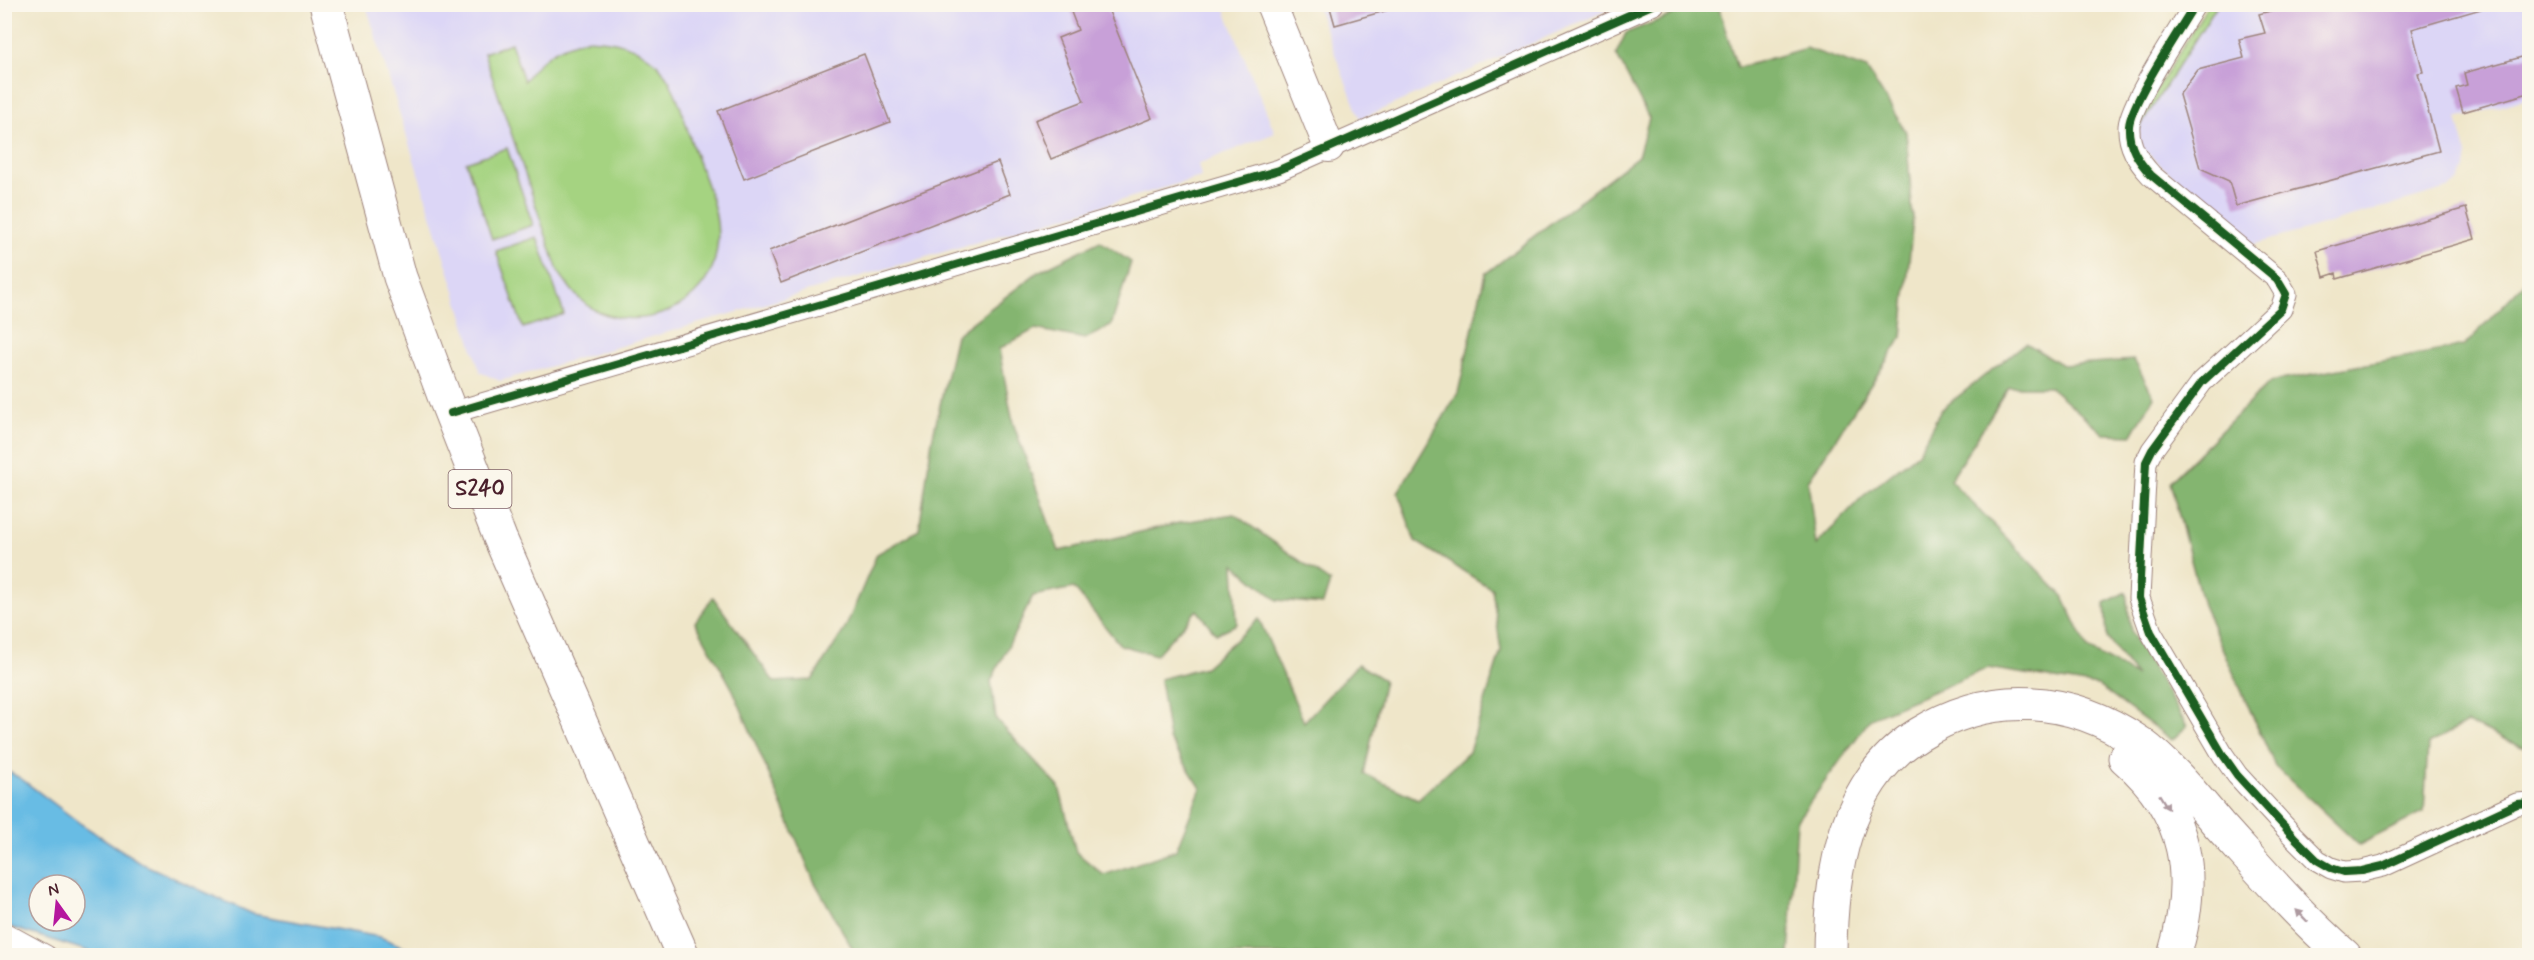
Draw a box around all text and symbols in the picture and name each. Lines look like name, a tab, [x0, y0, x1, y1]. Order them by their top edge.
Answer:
road number: S240	[448, 470, 512, 508]
one-way arrow	[2158, 794, 2169, 810]
north arrow	[27, 873, 87, 933]
text: N	[46, 878, 61, 901]
one-way arrow	[2295, 909, 2309, 924]

